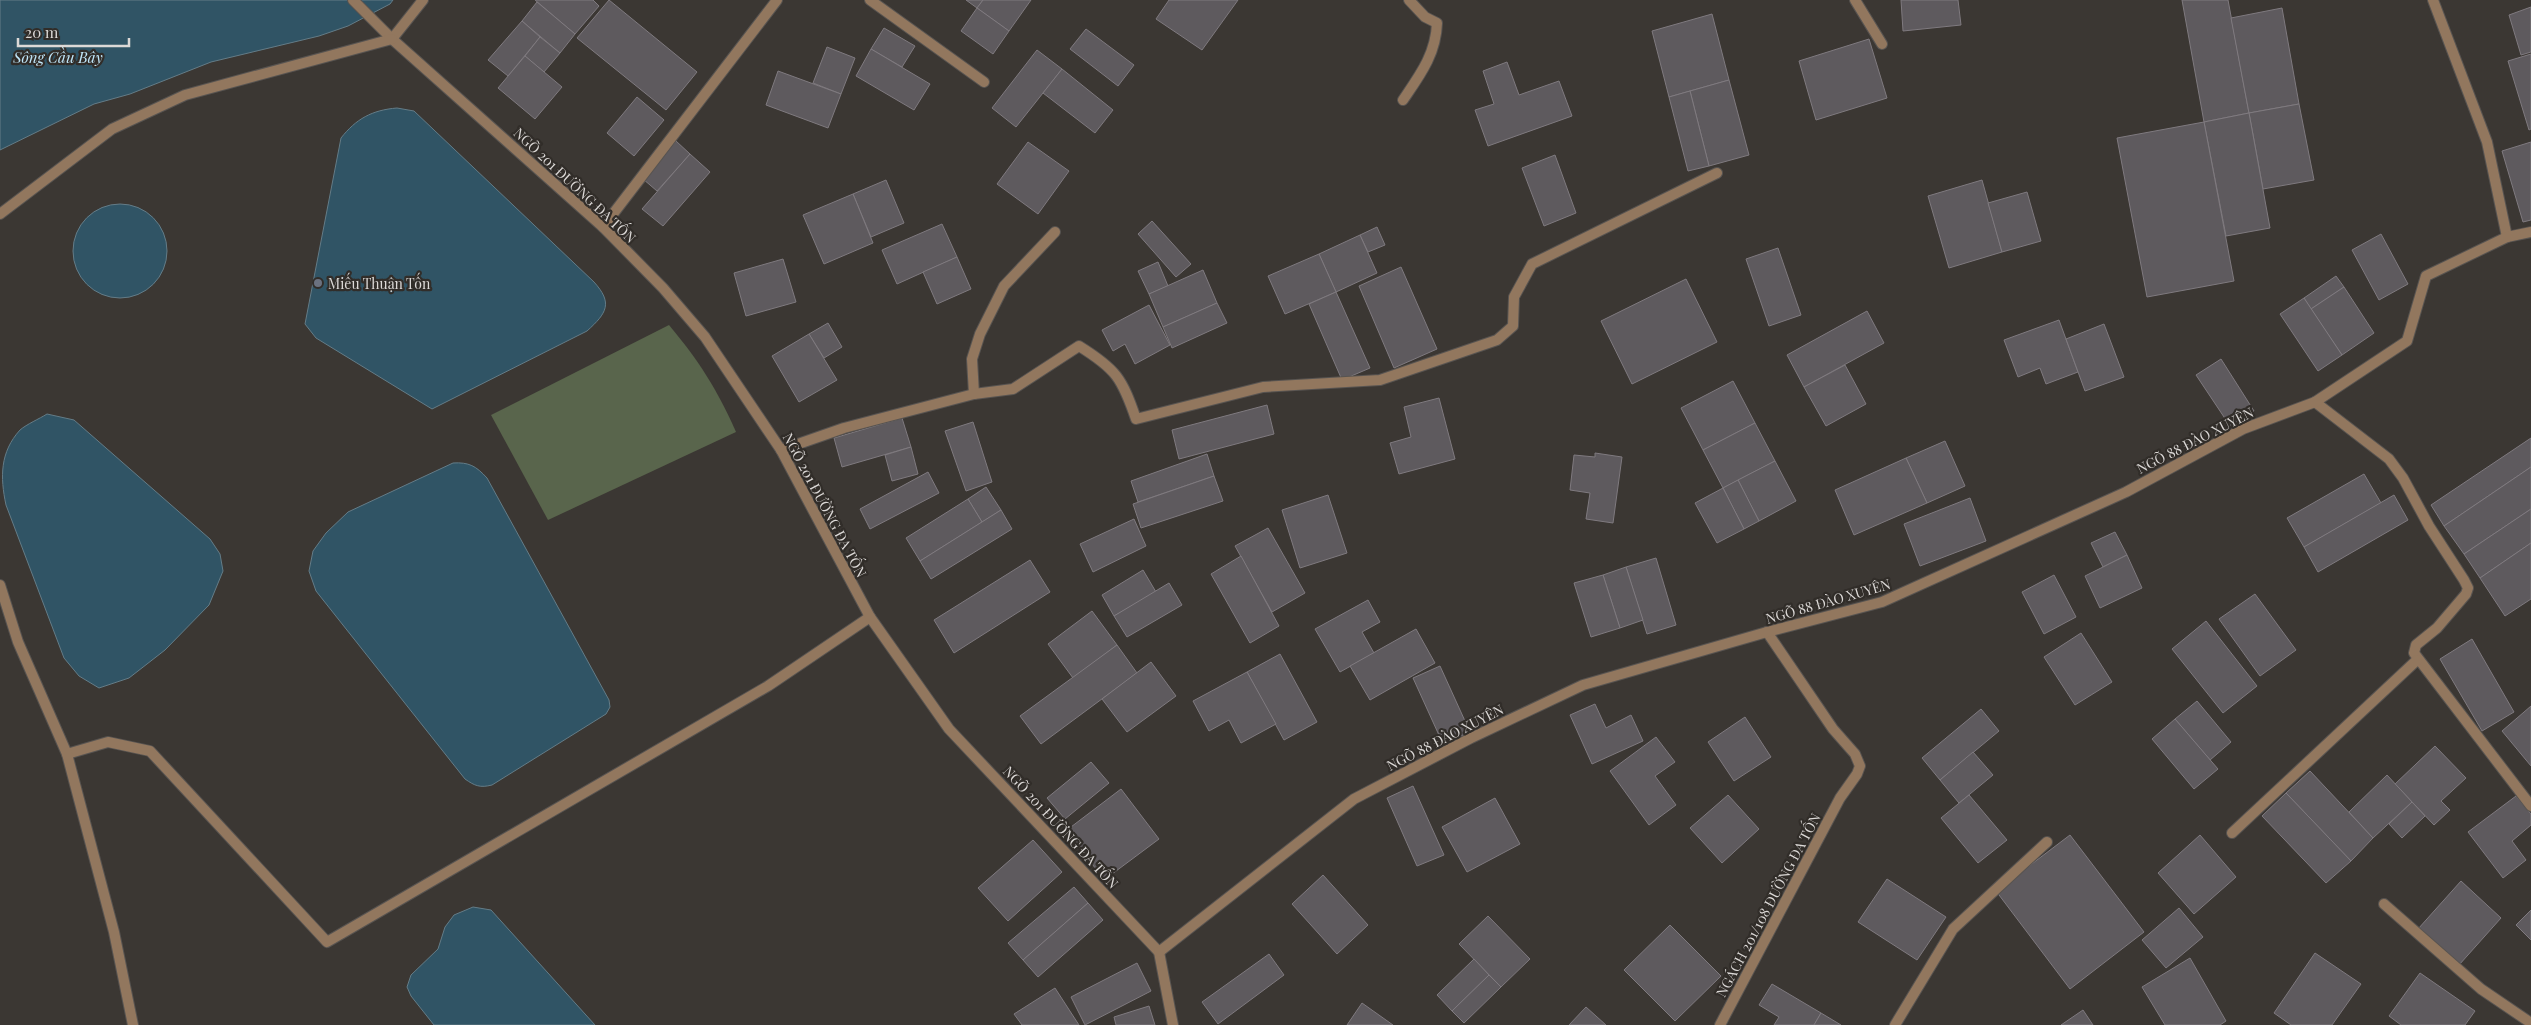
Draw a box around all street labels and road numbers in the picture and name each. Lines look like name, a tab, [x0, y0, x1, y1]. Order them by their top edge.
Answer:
street label: NGÕ 201 ĐƯỜNG ĐA TỐN	[510, 121, 642, 247]
street label: NGÕ 88 ĐÀO XUYÊN	[2133, 402, 2257, 478]
street label: NGÕ 201 ĐƯỜNG ĐA TỐN	[779, 428, 874, 581]
street label: NGÕ 88 ĐÀO XUYÊN	[1763, 574, 1893, 628]
street label: NGÕ 88 ĐÀO XUYÊN	[1383, 699, 1507, 775]
street label: NGÕ 201 ĐƯỜNG ĐA TỐN	[999, 760, 1125, 892]
street label: NGÁCH 201/108 ĐƯỜNG ĐA TỐN	[1709, 808, 1825, 1000]

